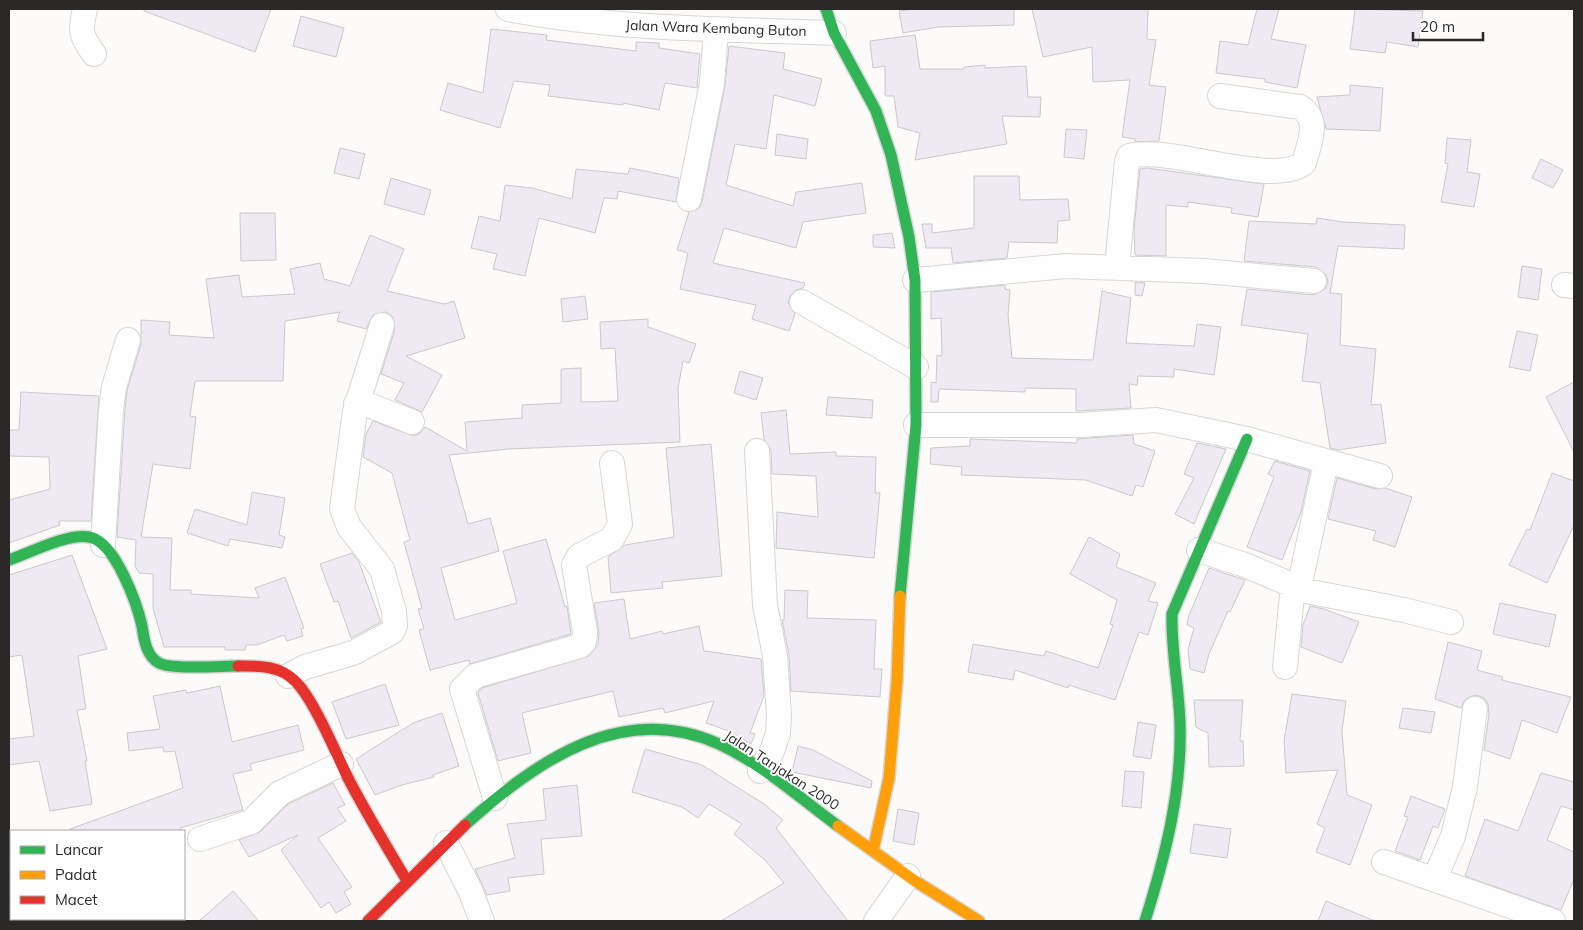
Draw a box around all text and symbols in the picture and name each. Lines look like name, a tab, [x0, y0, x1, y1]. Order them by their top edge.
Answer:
scale bar	[1413, 10, 1483, 42]
street label: Jalan Wara Kembang Buton	[625, 16, 807, 40]
text: 20 m	[1420, 17, 1455, 36]
street label: Jalan Tanjakan 2000	[721, 726, 843, 814]
legend	[10, 830, 185, 920]
text: Lancar	[55, 840, 103, 859]
text: Padat	[55, 865, 97, 884]
text: Macet	[55, 890, 98, 909]

